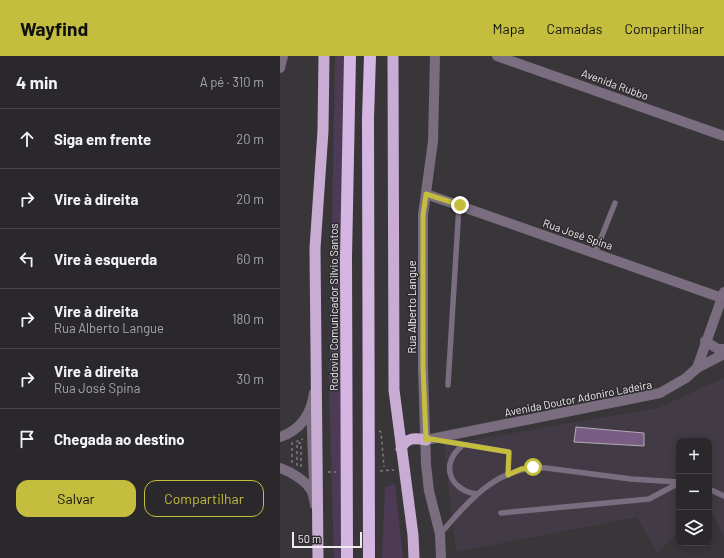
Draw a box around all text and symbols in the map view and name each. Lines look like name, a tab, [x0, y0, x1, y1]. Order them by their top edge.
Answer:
text: Wayfind	[20, 17, 88, 40]
text: Mapa	[493, 20, 525, 37]
text: Camadas	[547, 20, 602, 37]
text: Compartilhar	[624, 20, 704, 37]
street label: Avenida Rubbo	[580, 66, 650, 102]
text: 4 min	[16, 72, 58, 92]
text: A pé · 310 m	[200, 74, 264, 90]
icon: ahead	[16, 128, 38, 150]
text: Siga em frente	[54, 130, 151, 148]
text: 20 m	[236, 131, 264, 147]
icon: right	[16, 188, 38, 210]
text: Vire à direita	[54, 190, 138, 208]
text: 20 m	[236, 191, 264, 207]
route end	[451, 196, 469, 214]
street label: Rua José Spina	[541, 216, 615, 252]
street label: Rodovia Comunicador Silvio Santos	[327, 223, 340, 391]
icon: left	[16, 248, 38, 270]
text: Vire à esquerda	[54, 250, 157, 268]
text: 60 m	[237, 251, 264, 267]
street label: Rua Alberto Langue	[405, 260, 418, 354]
text: Vire à direita	[54, 302, 138, 320]
icon: right	[16, 308, 38, 330]
text: 180 m	[232, 311, 264, 327]
text: Rua Alberto Langue	[54, 320, 164, 336]
text: Vire à direita	[54, 362, 138, 380]
icon: right	[16, 368, 38, 390]
text: 30 m	[237, 371, 264, 387]
street label: Avenida Doutor Adoniro Ladeira	[503, 377, 653, 419]
text: Rua José Spina	[54, 380, 140, 396]
icon: arrive	[16, 428, 38, 450]
text: Chegada ao destino	[54, 430, 185, 448]
map controls	[676, 438, 712, 546]
button: +	[676, 438, 712, 474]
route start	[524, 458, 542, 476]
button: −	[676, 474, 712, 510]
button: Salvar	[16, 480, 136, 517]
button: Compartilhar	[144, 480, 264, 517]
button: layers	[676, 510, 712, 546]
scale bar	[292, 530, 362, 549]
text: 50 m	[298, 532, 321, 545]

